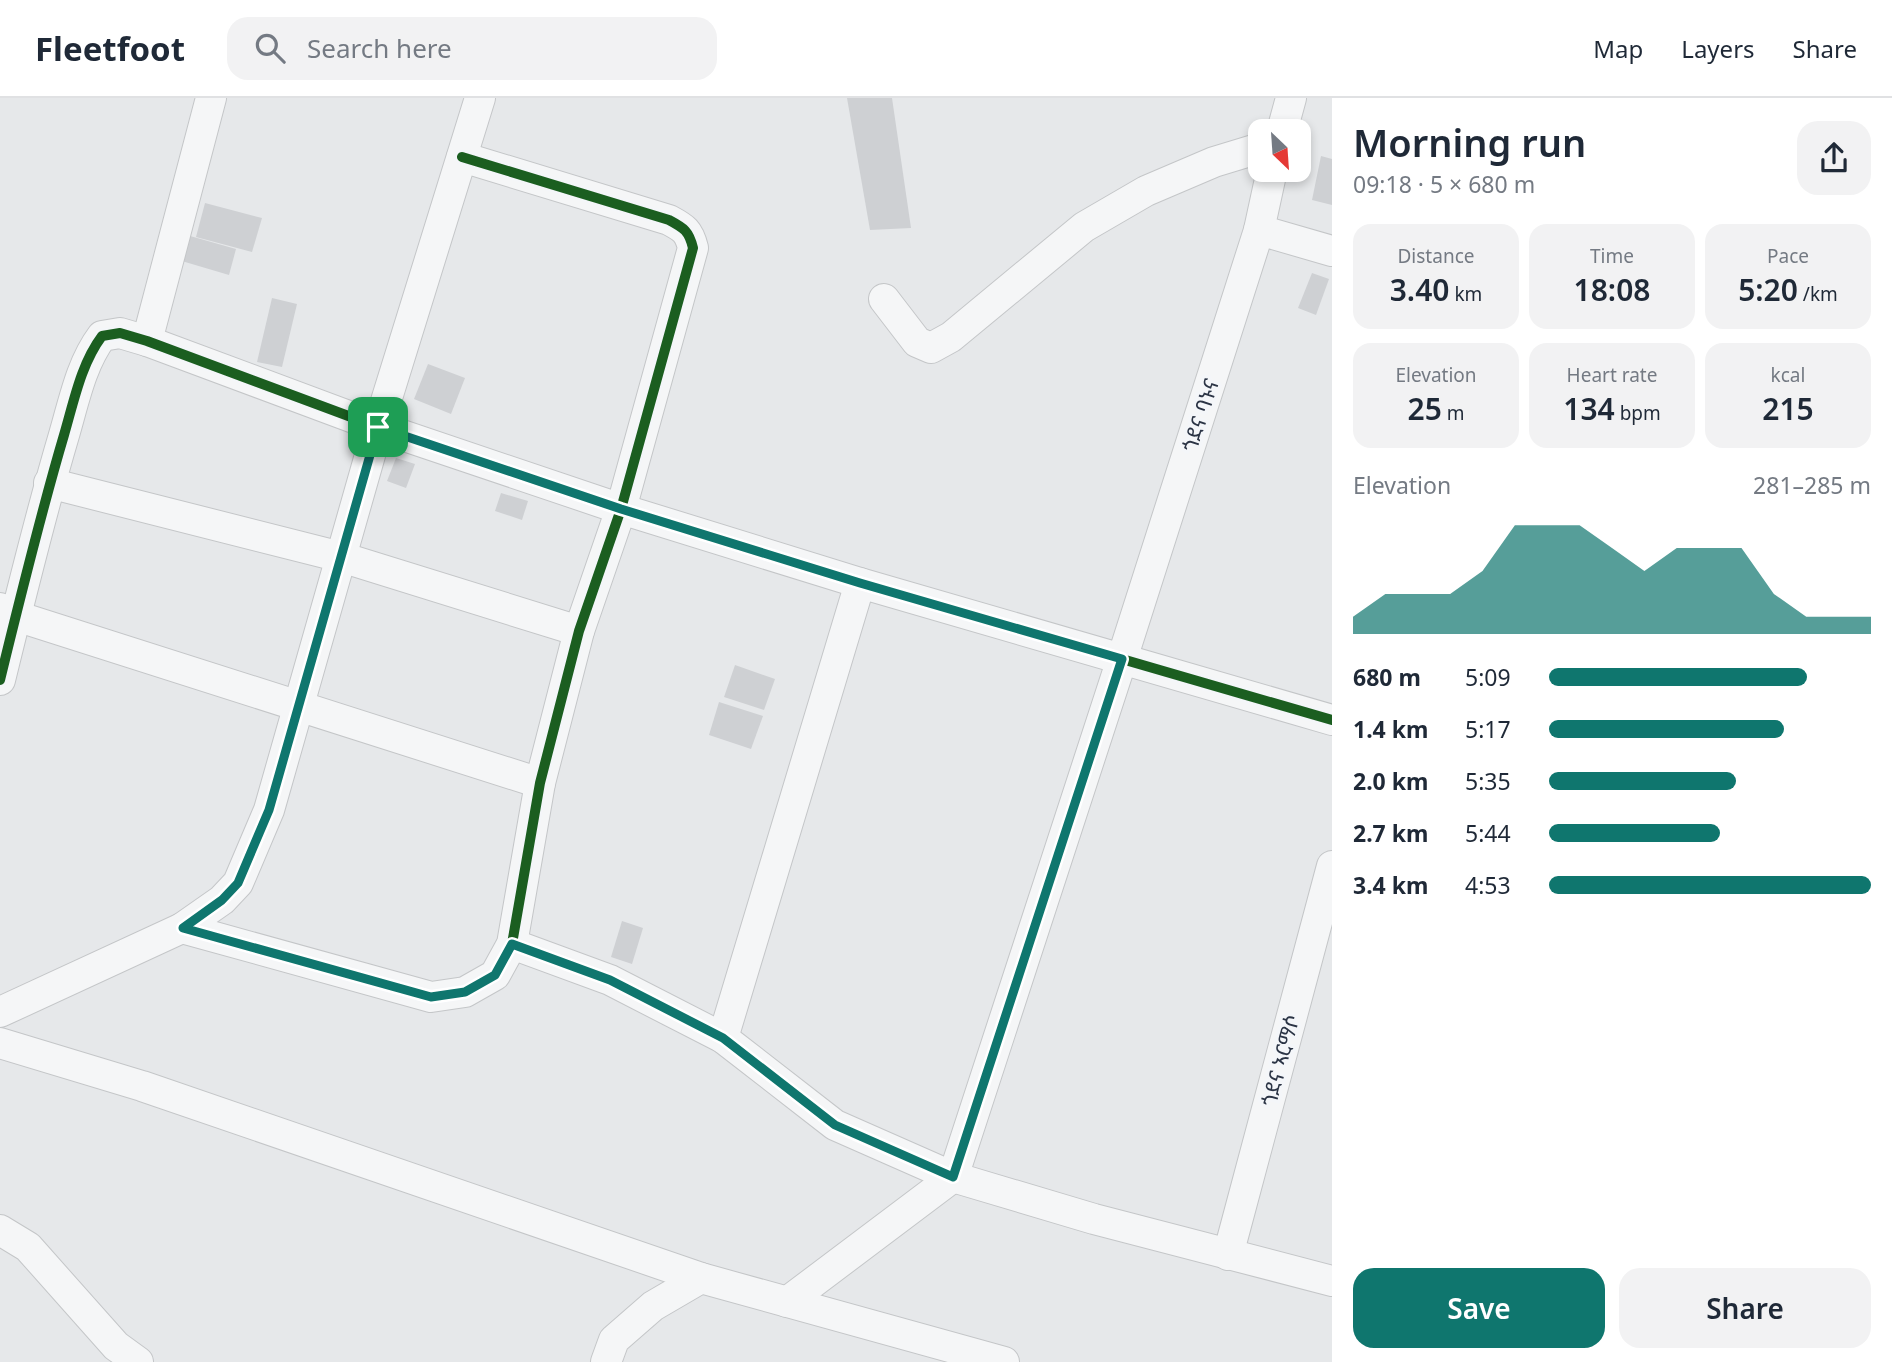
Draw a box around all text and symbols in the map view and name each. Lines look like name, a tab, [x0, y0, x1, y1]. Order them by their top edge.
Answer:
search box	[227, 17, 717, 80]
text: Fleetfoot	[35, 26, 185, 71]
icon: search	[251, 29, 289, 67]
text: Search here	[307, 30, 452, 66]
text: Map	[1593, 32, 1643, 65]
text: Layers	[1681, 32, 1755, 65]
text: Share	[1793, 32, 1857, 65]
text: Morning run	[1353, 116, 1586, 168]
north arrow	[1248, 119, 1311, 182]
map controls	[1248, 119, 1311, 182]
button: share	[1797, 121, 1871, 195]
text: 09:18 · 5 × 680 m	[1353, 168, 1535, 200]
text: Distance	[1398, 243, 1474, 269]
text: Time	[1590, 243, 1634, 269]
text: Pace	[1767, 243, 1809, 269]
text: 3.40	[1390, 269, 1449, 310]
text: 18:08	[1574, 269, 1650, 310]
text: 5:20	[1738, 269, 1798, 310]
text: km	[1449, 281, 1482, 307]
text: /km	[1798, 281, 1838, 307]
text: Elevation	[1395, 362, 1477, 388]
text: Heart rate	[1567, 362, 1657, 388]
text: kcal	[1771, 362, 1805, 388]
street label: ጎደና ባኑና	[1175, 375, 1225, 455]
text: 25	[1407, 388, 1442, 429]
text: 134	[1563, 388, 1615, 429]
text: 215	[1762, 388, 1814, 429]
pin	[348, 397, 408, 457]
text: m	[1442, 400, 1465, 426]
text: bpm	[1615, 400, 1661, 426]
icon: arrive	[359, 408, 397, 446]
text: Elevation	[1353, 469, 1451, 501]
text: 281–285 m	[1753, 469, 1871, 501]
text: 680 m	[1353, 661, 1421, 693]
text: 5:09	[1465, 661, 1511, 693]
text: 1.4 km	[1353, 713, 1428, 745]
text: 5:17	[1465, 713, 1511, 745]
text: 2.0 km	[1353, 765, 1428, 797]
text: 5:35	[1465, 765, 1511, 797]
text: 2.7 km	[1353, 817, 1428, 849]
text: 5:44	[1465, 817, 1511, 849]
text: 3.4 km	[1353, 869, 1428, 901]
text: 4:53	[1465, 869, 1511, 901]
street label: ጎደና ኣርማሶ	[1254, 1011, 1306, 1109]
button: Save	[1353, 1268, 1605, 1348]
button: Share	[1619, 1268, 1871, 1348]

